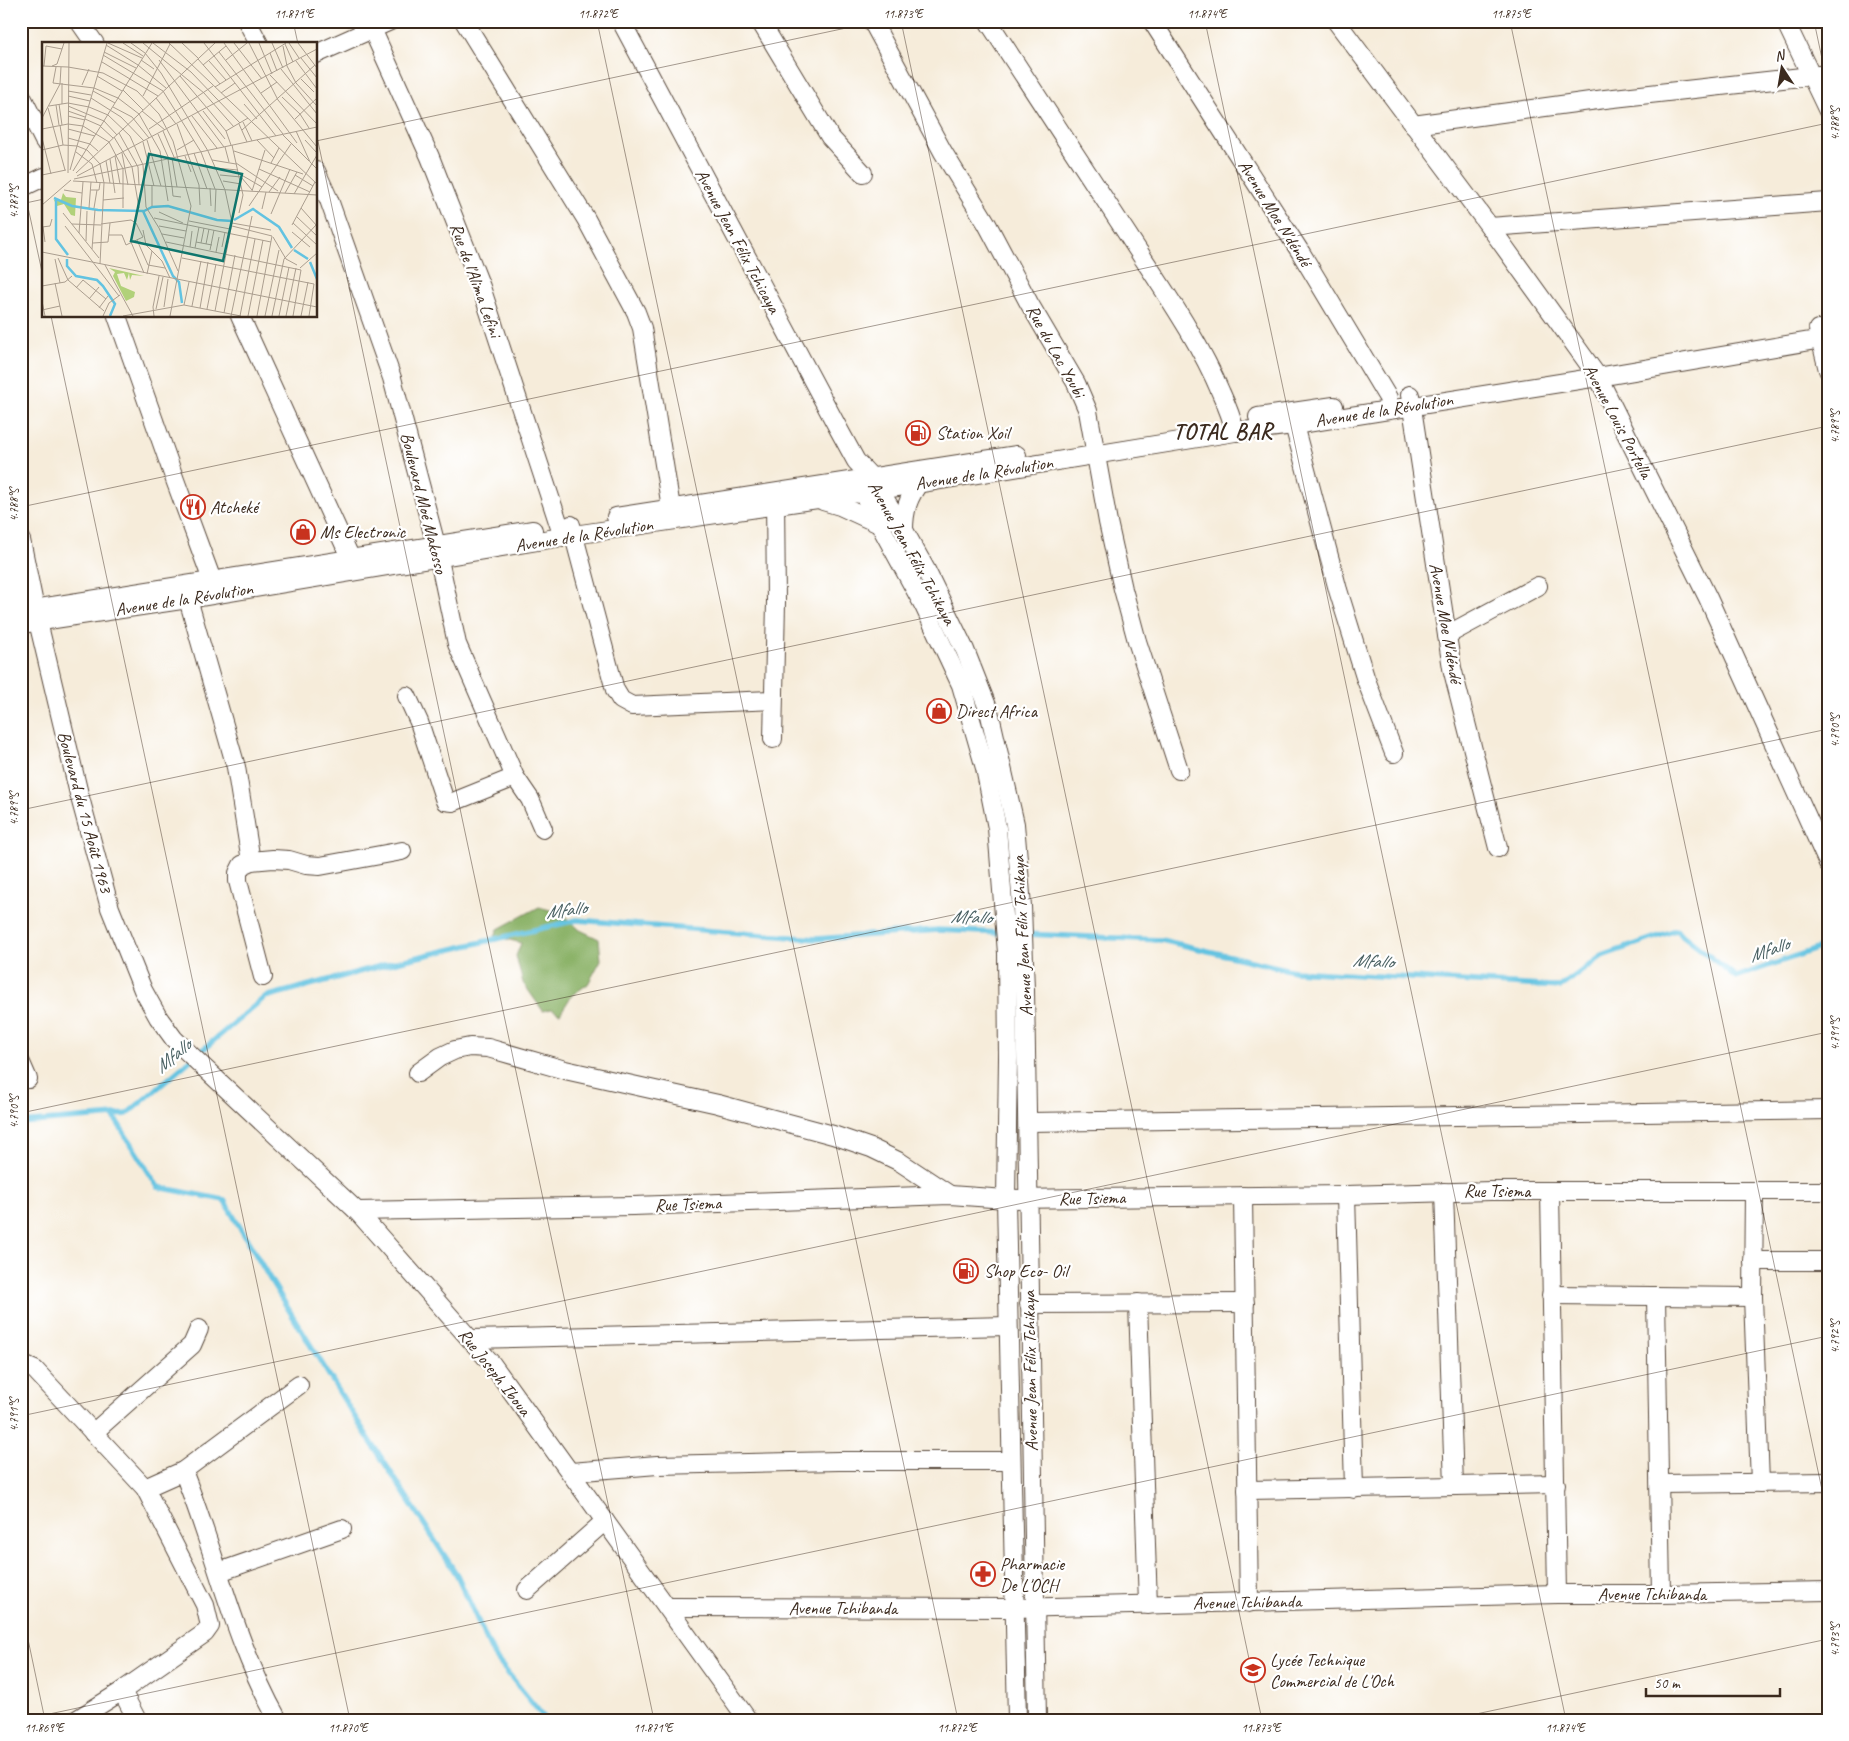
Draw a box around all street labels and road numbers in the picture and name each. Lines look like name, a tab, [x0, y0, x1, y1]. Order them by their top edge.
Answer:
street label: Avenue Moe N'déndé	[1233, 156, 1318, 273]
street label: Avenue Jean Félix Tchicaya	[691, 165, 786, 318]
street label: Rue de l'Alima Lefini	[445, 220, 508, 342]
street label: Rue du Lac Youbi	[1022, 301, 1092, 403]
street label: Avenue Louis Portella	[1579, 360, 1658, 483]
street label: Avenue de la Révolution	[1314, 388, 1455, 432]
street label: Boulevard Moé Makosso	[396, 430, 453, 578]
street label: Avenue de la Révolution	[914, 451, 1055, 495]
street label: Avenue Jean Félix Tchikaya	[863, 477, 961, 630]
street label: Avenue de la Révolution	[514, 513, 655, 557]
street label: Avenue Moe N'déndé	[1425, 561, 1468, 688]
street label: Avenue de la Révolution	[114, 577, 255, 621]
street label: Boulevard du 15 Août 1963	[53, 729, 118, 897]
street label: Avenue Jean Félix Tchikaya	[1007, 854, 1037, 1017]
street label: Rue Tsiema	[1464, 1180, 1532, 1202]
street label: Rue Tsiema	[1058, 1186, 1127, 1210]
street label: Rue Tsiema	[654, 1192, 724, 1216]
street label: Avenue Jean Félix Tchikaya	[1018, 1289, 1042, 1452]
street label: Rue Joseph Iboua	[454, 1324, 537, 1421]
street label: Avenue Tchibanda	[1598, 1583, 1708, 1605]
street label: Avenue Tchibanda	[1193, 1590, 1303, 1614]
street label: Avenue Tchibanda	[789, 1597, 899, 1619]

